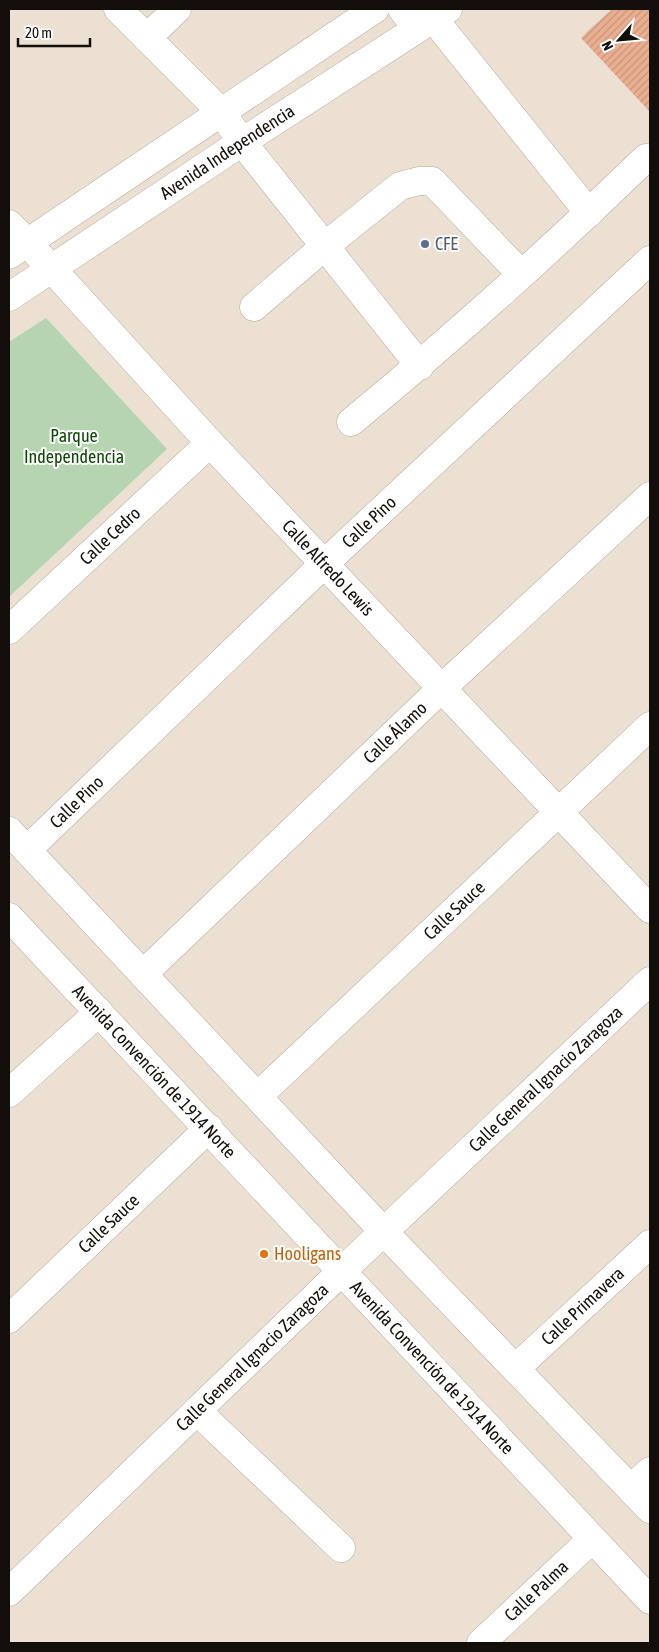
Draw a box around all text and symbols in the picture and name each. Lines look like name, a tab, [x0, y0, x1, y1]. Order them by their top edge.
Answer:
scale bar	[18, 15, 90, 47]
north arrow	[594, 15, 644, 65]
text: 20 m	[25, 24, 52, 41]
text: N	[598, 39, 616, 53]
street label: Avenida Independencia	[156, 100, 298, 204]
place label: CFE	[435, 233, 458, 254]
marker: CFE	[419, 238, 431, 250]
park label: Parque Independencia	[24, 425, 124, 467]
street label: Calle Pino	[337, 491, 400, 552]
street label: Calle Cedro	[75, 502, 144, 569]
street label: Calle Alfredo Lewis	[278, 515, 379, 620]
street label: Calle Álamo	[359, 697, 431, 768]
street label: Calle Pino	[45, 771, 108, 832]
street label: Calle Sauce	[419, 877, 489, 944]
street label: Avenida Convención de 1914 Norte	[68, 980, 241, 1162]
street label: Calle General Ignacio Zaragoza	[464, 1001, 627, 1156]
street label: Calle Sauce	[74, 1189, 143, 1257]
place label: Hooligans	[274, 1243, 341, 1264]
marker: Hooligans	[258, 1248, 270, 1260]
street label: Calle Primavera	[537, 1262, 628, 1349]
street label: Avenida Convención de 1914 Norte	[346, 1276, 518, 1458]
street label: Calle General Ignacio Zaragoza	[172, 1279, 332, 1435]
street label: Calle Palma	[500, 1556, 572, 1626]

